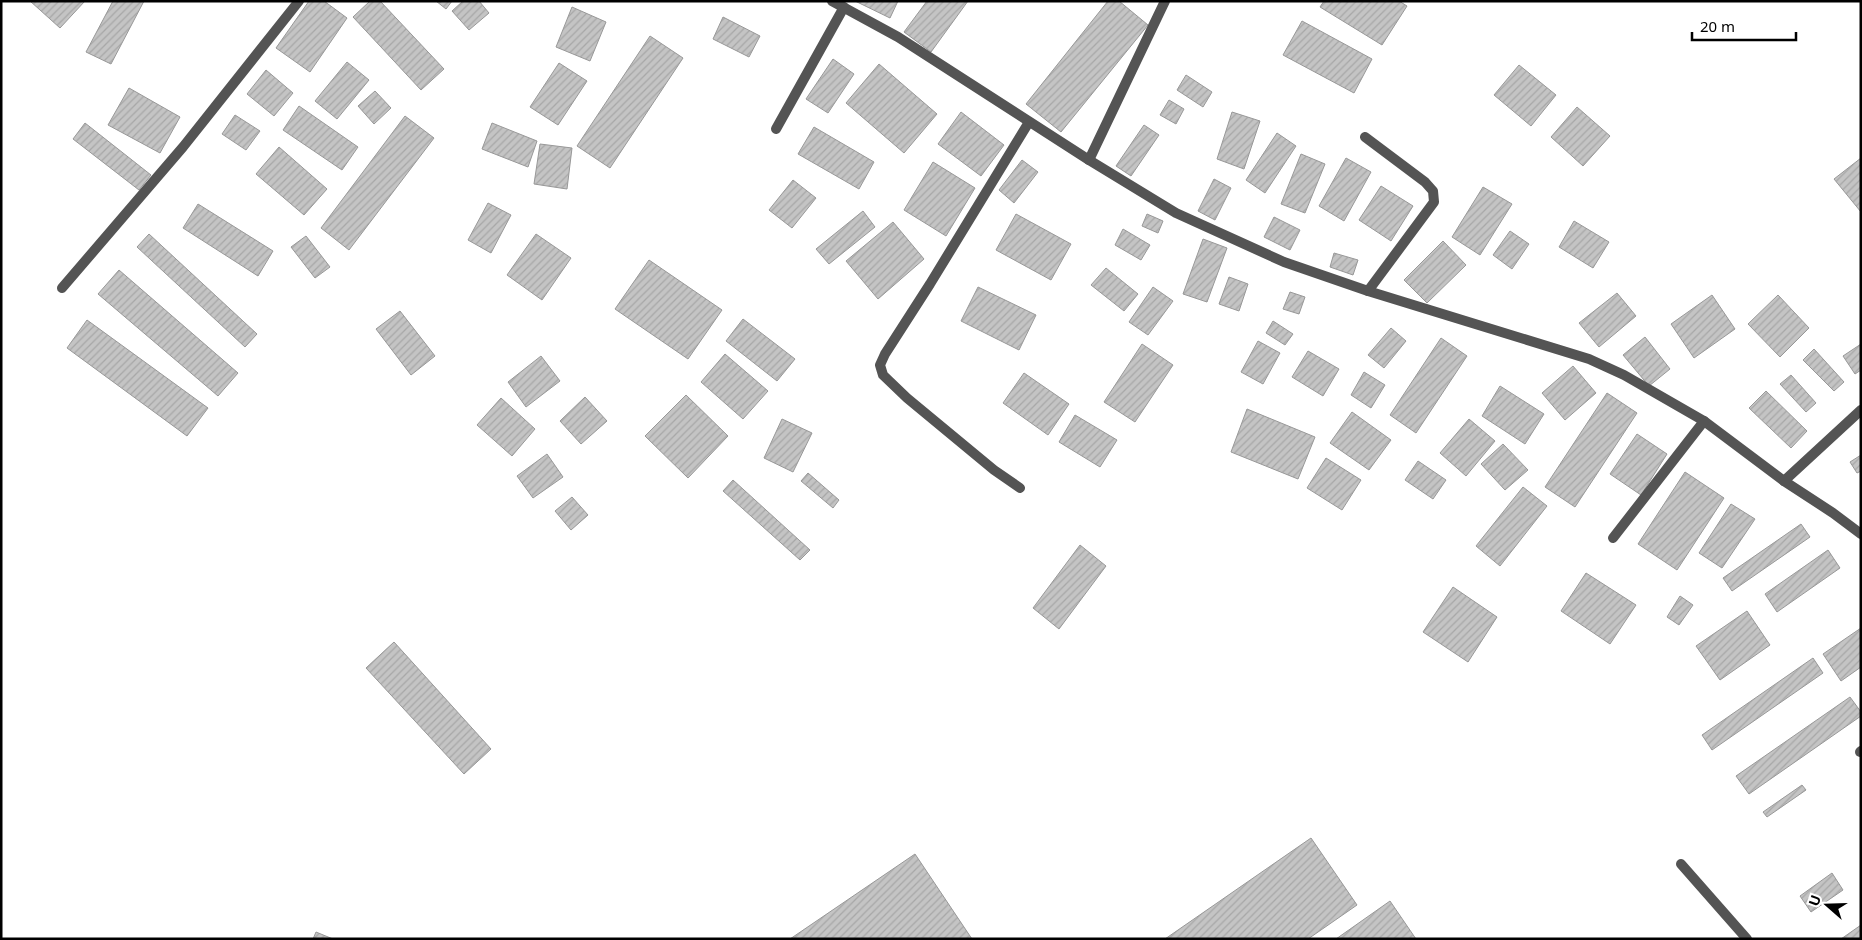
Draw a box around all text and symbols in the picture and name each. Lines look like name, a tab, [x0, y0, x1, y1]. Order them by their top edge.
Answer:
scale bar	[1692, 10, 1796, 42]
text: 20 m	[1700, 16, 1735, 36]
north arrow	[1802, 880, 1852, 930]
text: U	[1804, 892, 1825, 909]

